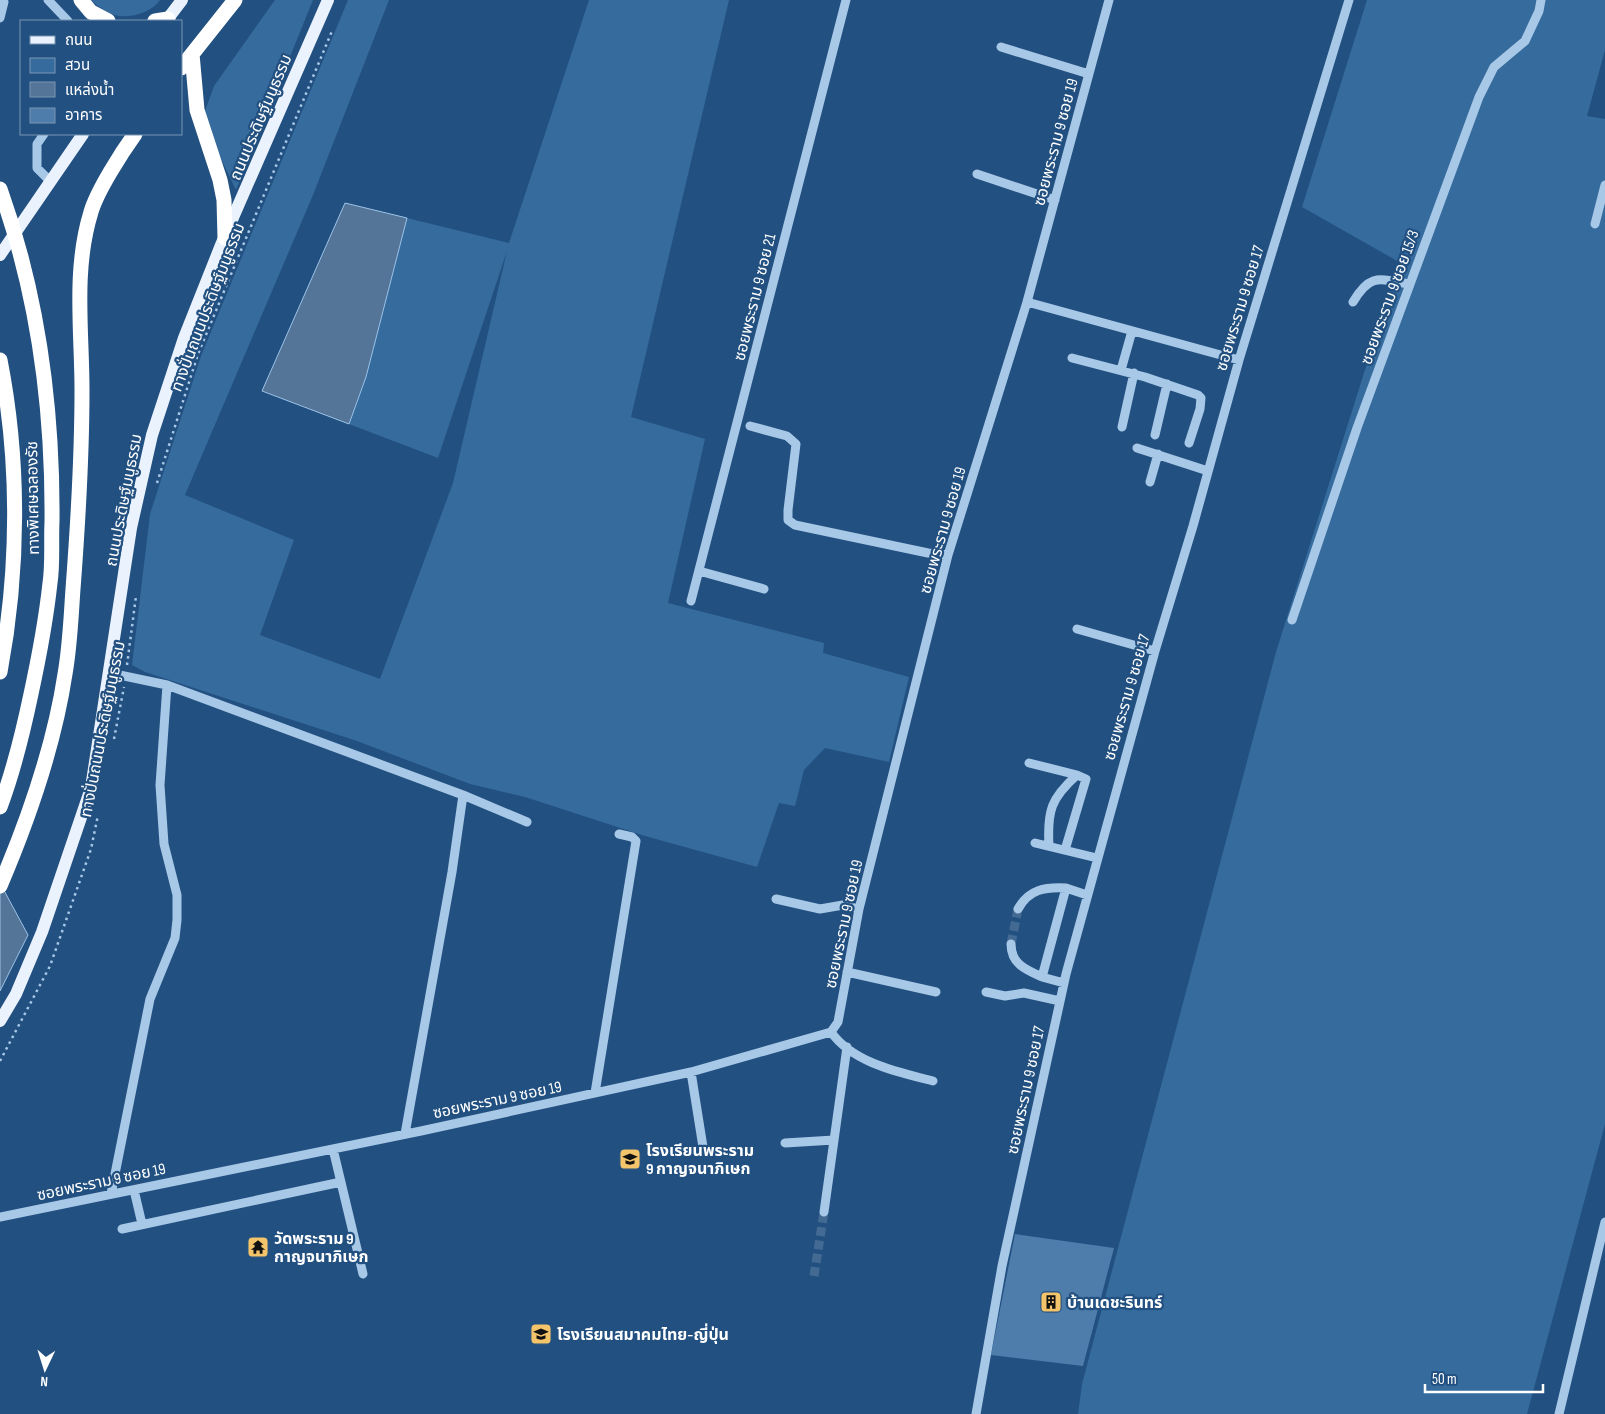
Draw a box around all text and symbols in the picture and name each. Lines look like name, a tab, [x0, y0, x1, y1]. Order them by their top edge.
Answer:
legend	[20, 20, 182, 135]
text: ถนน	[65, 31, 92, 50]
street label: ถนนประดิษฐ์มนูธรรม	[226, 52, 296, 183]
text: สวน	[65, 56, 90, 75]
street label: ซอยพระราม 9 ซอย 19	[1030, 77, 1083, 208]
text: แหล่งน้ำ	[65, 79, 114, 100]
text: อาคาร	[65, 106, 102, 125]
street label: ทางปั่นถนนประดิษฐ์มนูธรรม	[165, 220, 249, 395]
street label: ซอยพระราม 9 ซอย 15/3	[1357, 228, 1424, 367]
street label: ซอยพระราม 9 ซอย 21	[730, 231, 781, 363]
street label: ซอยพระราม 9 ซอย 17	[1212, 243, 1269, 374]
street label: ถนนประดิษฐ์มนูธรรม	[102, 432, 147, 568]
street label: ทางพิเศษฉลองรัช	[23, 441, 44, 555]
street label: ซอยพระราม 9 ซอย 19	[916, 465, 971, 596]
street label: ซอยพระราม 9 ซอย 17	[1100, 632, 1155, 763]
street label: ทางปั่นถนนประดิษฐ์มนูธรรม	[75, 639, 130, 819]
street label: ซอยพระราม 9 ซอย 19	[822, 858, 867, 990]
street label: ซอยพระราม 9 ซอย 17	[1004, 1024, 1049, 1156]
street label: ซอยพระราม 9 ซอย 19	[431, 1078, 563, 1123]
place label: โรงเรียนพระราม 9 กาญจนาภิเษก	[646, 1142, 754, 1179]
school or university icon: โรงเรียนพระราม 9 กาญจนาภิเษก	[618, 1147, 642, 1171]
street label: ซอยพระราม 9 ซอย 19	[35, 1160, 167, 1205]
place label: วัดพระราม 9 กาญจนาภิเษก	[274, 1230, 369, 1267]
temple icon: วัดพระราม 9 กาญจนาภิเษก	[246, 1235, 270, 1259]
building icon: บ้านเดชะรินทร์	[1039, 1290, 1063, 1314]
place label: บ้านเดชะรินทร์	[1067, 1294, 1163, 1313]
school or university icon: โรงเรียนสมาคมไทย-ญี่ปุ่น	[529, 1322, 553, 1346]
place label: โรงเรียนสมาคมไทย-ญี่ปุ่น	[557, 1323, 729, 1345]
north arrow	[20, 1344, 70, 1394]
scale bar	[1425, 1362, 1542, 1394]
text: 50 m	[1432, 1370, 1457, 1389]
text: N	[40, 1373, 48, 1390]

